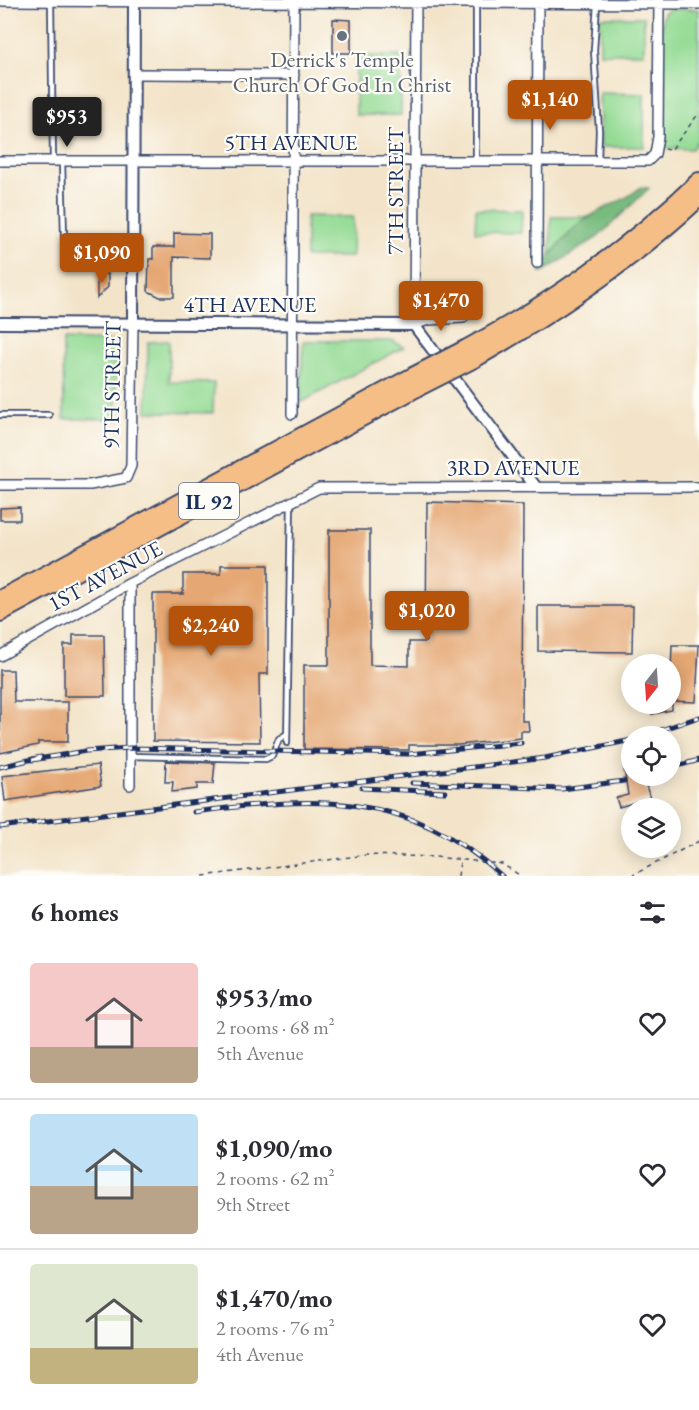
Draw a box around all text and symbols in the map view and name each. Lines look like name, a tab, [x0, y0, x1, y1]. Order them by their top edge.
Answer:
marker: Derrick's Temple Church Of God In Christ	[335, 29, 349, 43]
place label: Derrick's Temple Church Of God In Christ	[233, 45, 451, 99]
pin: $1,140	[501, 80, 599, 131]
text: $1,140	[522, 86, 578, 112]
pin: $953	[31, 97, 103, 148]
text: $953	[47, 103, 87, 129]
street label: 7TH STREET	[381, 127, 410, 255]
street label: 5TH AVENUE	[225, 128, 357, 157]
pin: $1,090	[53, 233, 151, 284]
text: $1,090	[74, 239, 130, 265]
pin: $1,470	[392, 281, 490, 332]
text: $1,470	[413, 287, 469, 313]
street label: 4TH AVENUE	[184, 290, 316, 319]
street label: 9TH STREET	[96, 321, 128, 449]
street label: 3RD AVENUE	[447, 453, 579, 482]
road number: IL 92	[179, 483, 239, 519]
street label: 1ST AVENUE	[43, 534, 167, 618]
pin: $1,020	[378, 591, 476, 642]
text: $1,020	[399, 597, 455, 623]
pin: $2,240	[162, 606, 260, 657]
text: $2,240	[183, 612, 239, 638]
north arrow	[621, 654, 681, 714]
map controls	[621, 654, 681, 858]
button: locate	[621, 726, 681, 786]
button: layers	[621, 798, 681, 858]
text: 6 homes	[30, 895, 119, 929]
icon: filters	[636, 896, 669, 929]
text: $953/mo	[216, 980, 312, 1014]
icon: home	[78, 987, 150, 1059]
icon: heart	[636, 1007, 669, 1040]
text: 2 rooms · 68 m²	[216, 1014, 335, 1040]
text: 5th Avenue	[216, 1040, 304, 1066]
text: $1,090/mo	[216, 1131, 332, 1165]
icon: home	[78, 1138, 150, 1210]
icon: heart	[636, 1158, 669, 1191]
text: 2 rooms · 62 m²	[216, 1165, 335, 1191]
text: 9th Street	[216, 1191, 290, 1217]
text: $1,470/mo	[216, 1281, 332, 1315]
icon: home	[78, 1288, 150, 1360]
icon: heart	[636, 1308, 669, 1341]
text: 2 rooms · 76 m²	[216, 1315, 335, 1341]
text: 4th Avenue	[216, 1341, 304, 1367]

